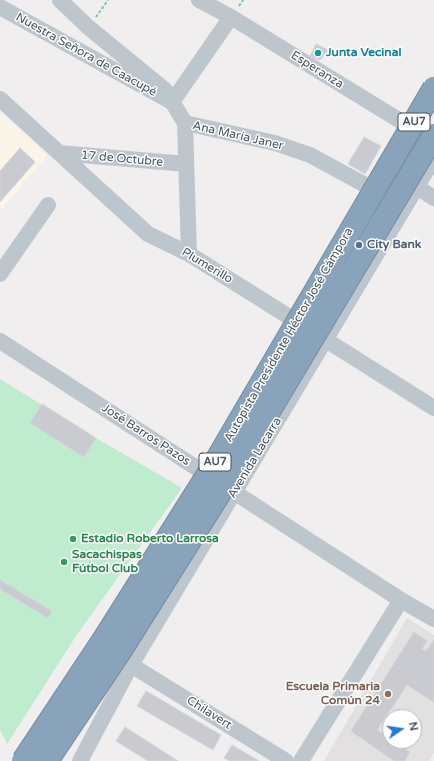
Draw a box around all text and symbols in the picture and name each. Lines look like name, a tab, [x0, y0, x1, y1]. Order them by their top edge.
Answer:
street label: Nuestra Señora de Caacupé	[13, 10, 159, 100]
place label: Junta Vecinal	[326, 46, 401, 60]
street label: Esperanza	[288, 48, 346, 92]
marker: Junta Vecinal	[313, 48, 323, 58]
road number: AU7	[398, 113, 430, 131]
street label: Ana María Janer	[191, 119, 285, 153]
street label: 17 de Octubre	[80, 148, 164, 170]
street label: Autopista Presidente Héctor José Cámpora	[222, 225, 356, 445]
place label: City Bank	[367, 238, 421, 252]
marker: City Bank	[354, 240, 364, 250]
street label: Plumerillo	[179, 245, 235, 287]
street label: José Barros Pazos	[99, 401, 193, 469]
street label: Avenida Lacarra	[225, 415, 285, 501]
road number: AU7	[199, 453, 231, 471]
place label: Estadio Roberto Larrosa	[81, 532, 219, 546]
marker: Estadio Roberto Larrosa	[68, 534, 78, 544]
place label: Sacachispas Fútbol Club	[72, 548, 142, 576]
marker: Sacachispas Fútbol Club	[59, 557, 69, 567]
place label: Escuela Primaria Común 24	[286, 680, 380, 708]
marker: Escuela Primaria Común 24	[383, 689, 393, 699]
street label: Chilavert	[184, 694, 234, 732]
north arrow	[382, 709, 422, 749]
text: N	[406, 721, 421, 732]

